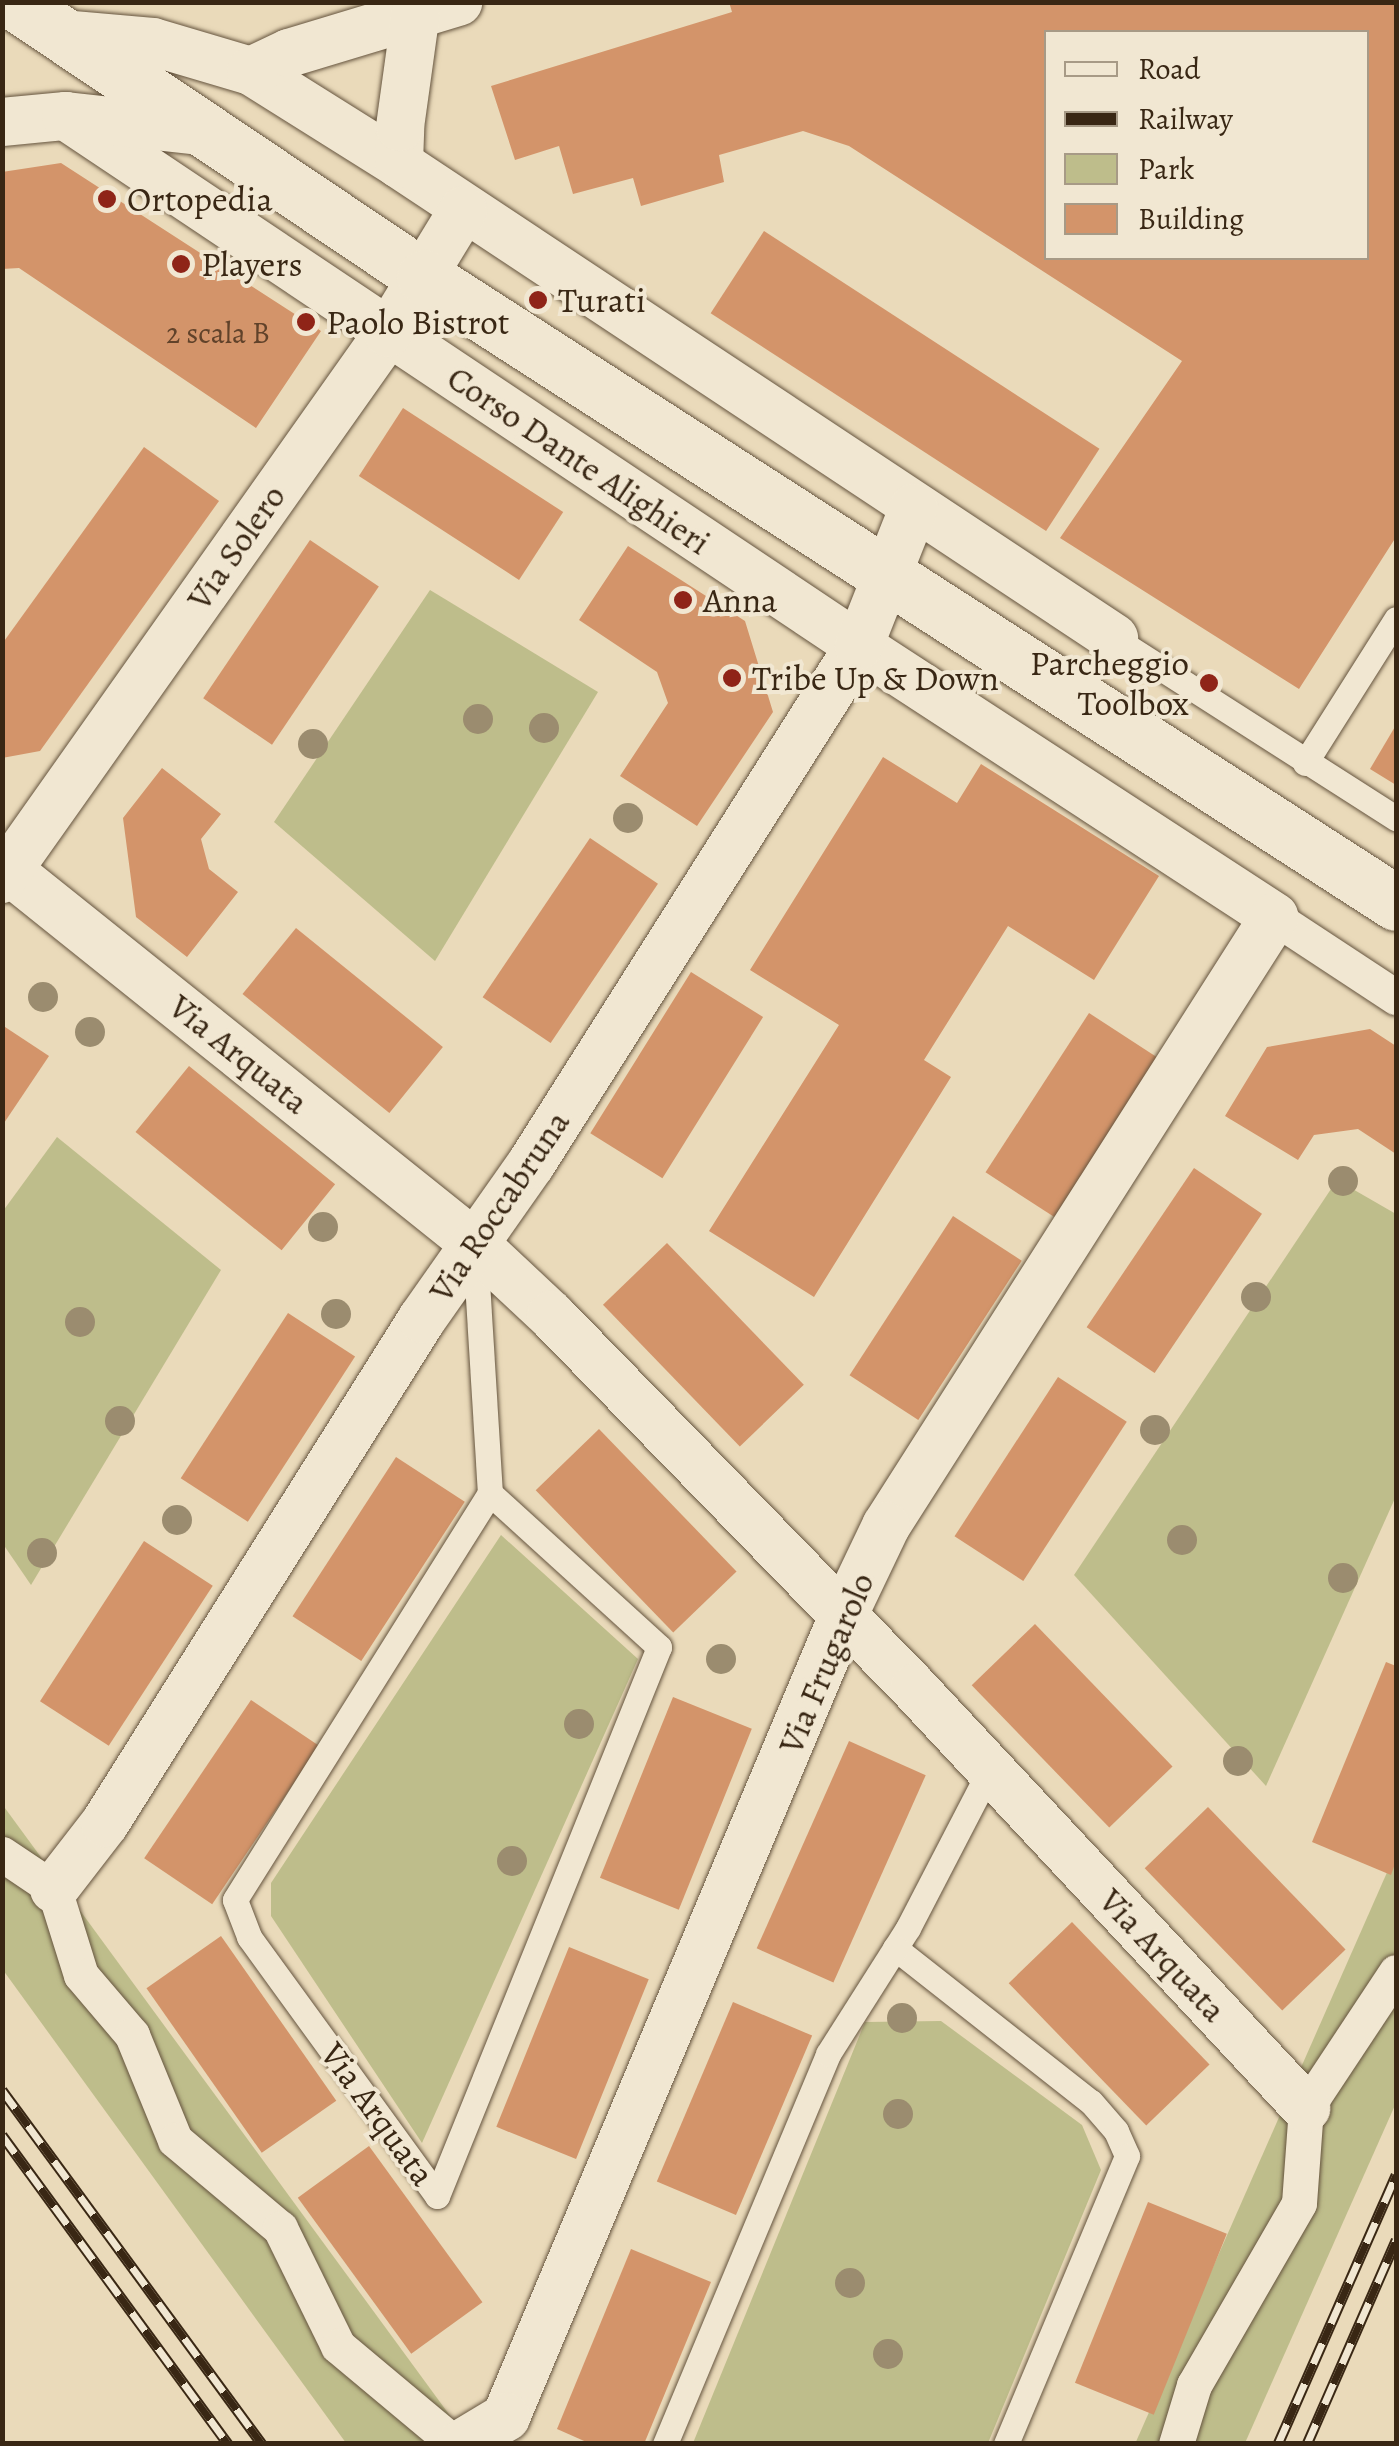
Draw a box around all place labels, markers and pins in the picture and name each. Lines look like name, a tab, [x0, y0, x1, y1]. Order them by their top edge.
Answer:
place label: Ortopedia	[127, 178, 273, 220]
marker: Ortopedia	[96, 188, 118, 210]
place label: Players	[201, 243, 303, 285]
marker: Players	[170, 253, 192, 275]
place label: Turati	[558, 279, 646, 321]
marker: Turati	[527, 289, 549, 311]
place label: Paolo Bistrot	[326, 301, 509, 343]
marker: Paolo Bistrot	[295, 311, 317, 333]
place label: Anna	[703, 579, 777, 621]
marker: Anna	[672, 589, 694, 611]
place label: Parcheggio Toolbox	[1030, 642, 1189, 724]
place label: Tribe Up & Down	[752, 657, 999, 699]
marker: Tribe Up & Down	[721, 667, 743, 689]
marker: Parcheggio Toolbox	[1198, 672, 1220, 694]

